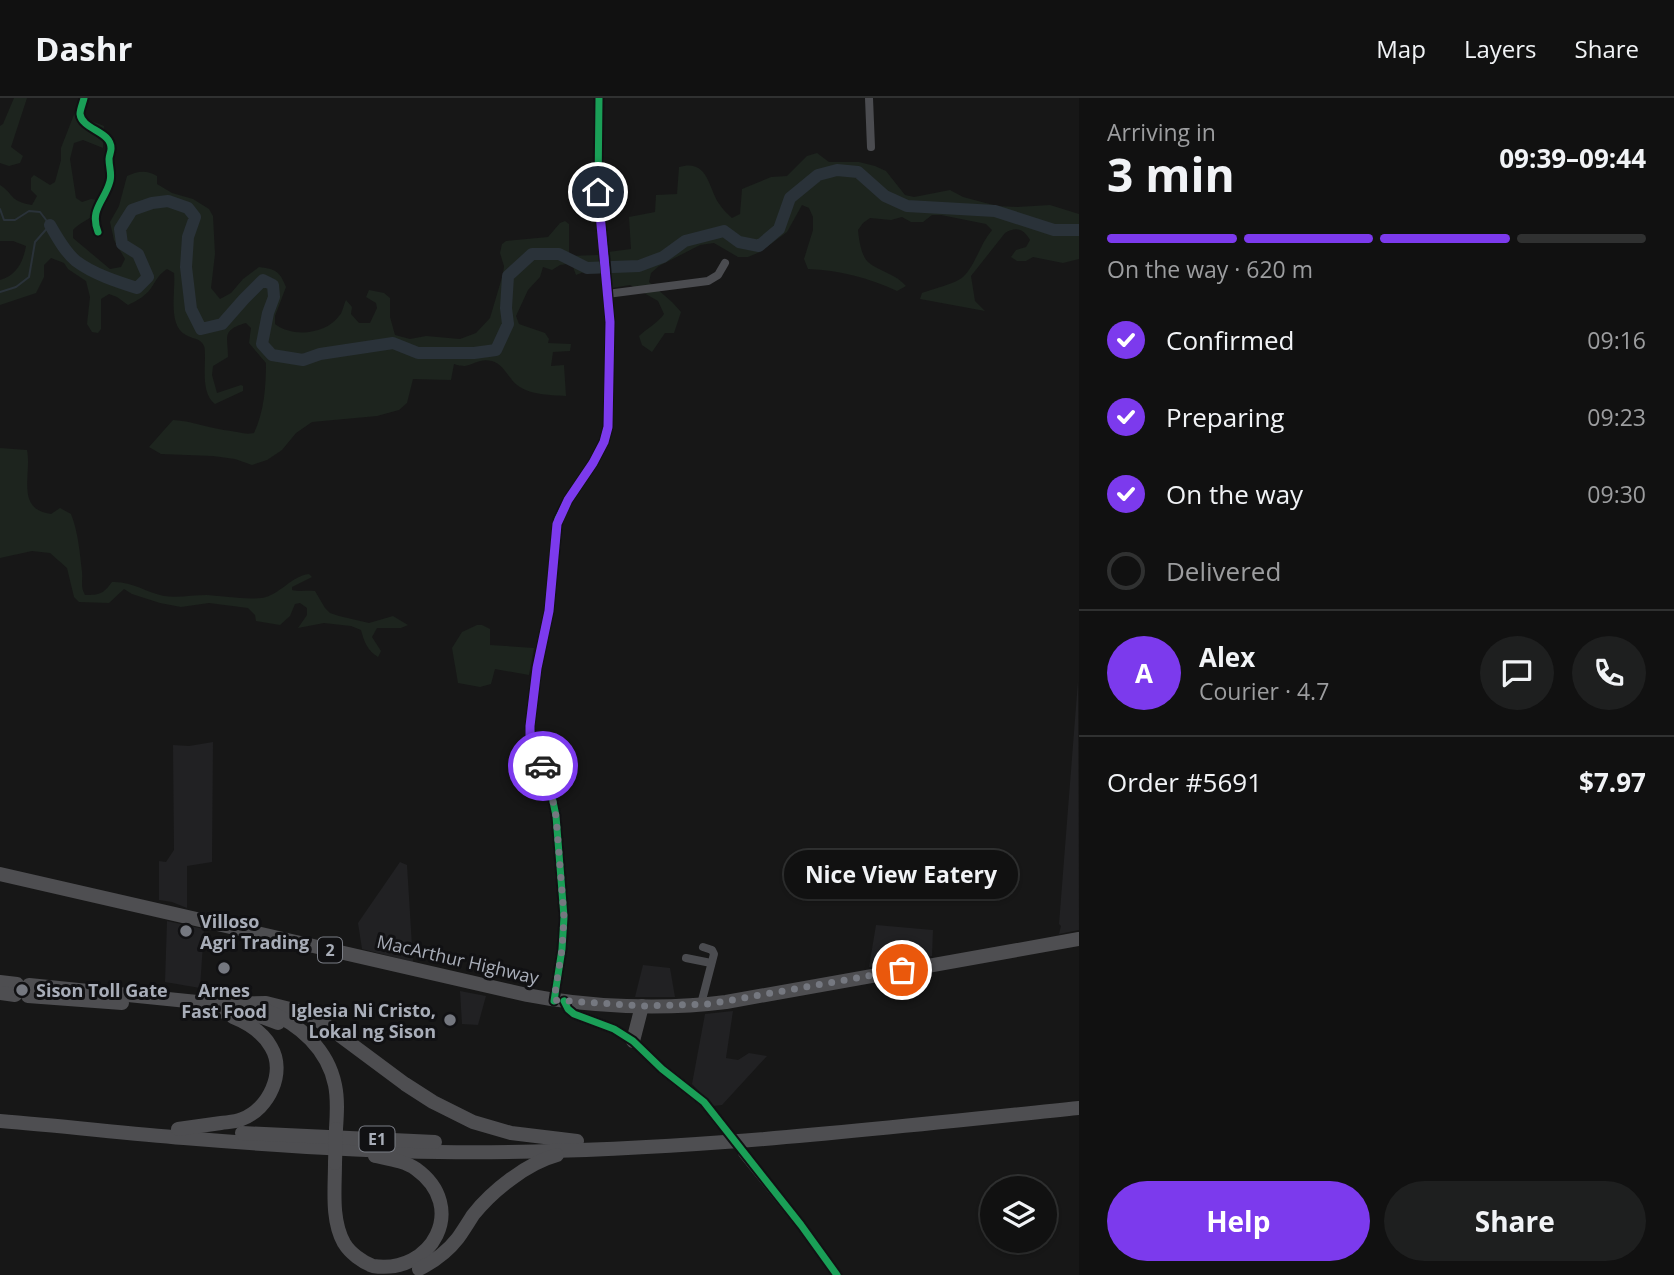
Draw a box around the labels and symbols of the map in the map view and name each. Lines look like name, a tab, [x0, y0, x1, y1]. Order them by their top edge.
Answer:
pin	[568, 162, 628, 222]
courier	[508, 731, 578, 801]
callout: Nice View Eatery	[785, 851, 1019, 900]
place label: Villoso Agri Trading	[200, 909, 309, 954]
marker: Villoso Agri Trading	[178, 923, 194, 939]
street label: MacArthur Highway	[375, 929, 542, 990]
road number: 2	[318, 937, 342, 962]
pin	[872, 940, 932, 1000]
marker: Arnes Fast Food	[216, 960, 232, 976]
place label: Sison Toll Gate	[36, 978, 168, 1002]
place label: Arnes Fast Food	[181, 978, 267, 1023]
marker: Sison Toll Gate	[14, 982, 30, 998]
place label: Iglesia Ni Cristo, Lokal ng Sison	[291, 998, 436, 1043]
marker: Iglesia Ni Cristo, Lokal ng Sison	[442, 1012, 458, 1028]
road number: E1	[360, 1126, 394, 1152]

